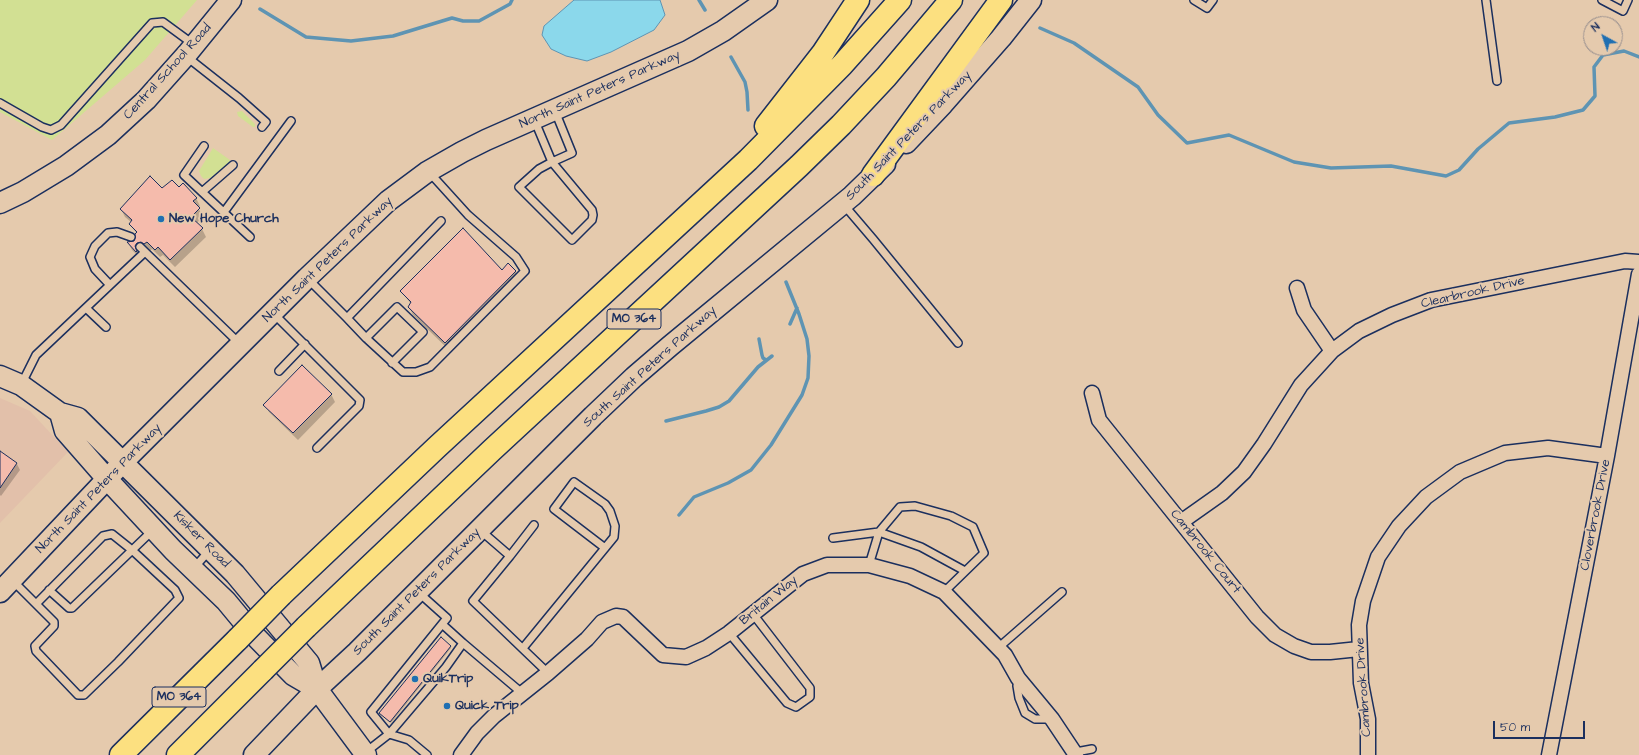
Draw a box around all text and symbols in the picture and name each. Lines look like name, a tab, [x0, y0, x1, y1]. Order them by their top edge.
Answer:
north arrow	[1583, 16, 1623, 56]
text: N	[1588, 19, 1603, 35]
street label: Central School Road	[121, 21, 215, 123]
street label: North Saint Peters Parkway	[517, 47, 683, 133]
street label: South Saint Peters Parkway	[843, 68, 975, 204]
street label: North Saint Peters Parkway	[260, 194, 396, 326]
place label: New Hope Church	[169, 211, 279, 227]
marker: New Hope Church	[156, 214, 166, 224]
street label: Clearbrook Drive	[1420, 274, 1526, 312]
street label: South Saint Peters Parkway	[580, 303, 720, 431]
road number: MO 364	[607, 309, 661, 329]
street label: North Saint Peters Parkway	[33, 421, 165, 557]
street label: Cloverbrook Drive	[1578, 458, 1614, 572]
street label: Cambrook Court	[1166, 507, 1244, 597]
street label: Kisker Road	[169, 508, 233, 572]
street label: South Saint Peters Parkway	[350, 525, 484, 659]
street label: Britain Way	[737, 573, 801, 629]
street label: Cambrook Drive	[1353, 637, 1375, 737]
place label: QuikTrip	[423, 671, 473, 687]
marker: QuikTrip	[410, 674, 420, 684]
road number: MO 364	[152, 687, 206, 707]
place label: Quick Trip	[455, 698, 519, 714]
marker: Quick Trip	[442, 701, 452, 711]
scale bar	[1495, 713, 1587, 739]
text: 50 m	[1500, 719, 1530, 736]

